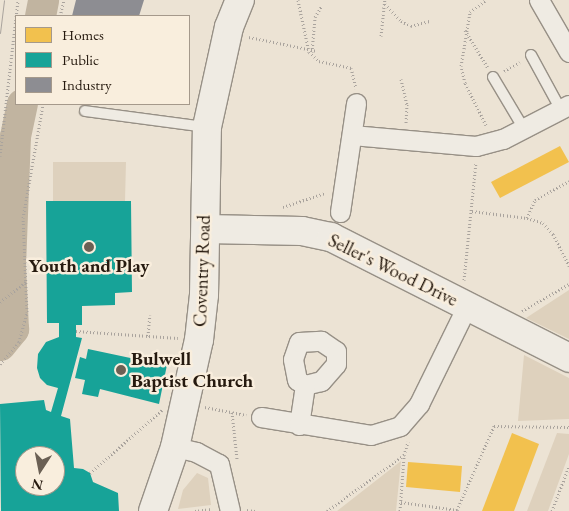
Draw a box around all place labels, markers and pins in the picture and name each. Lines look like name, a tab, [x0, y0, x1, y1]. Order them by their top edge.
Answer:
marker: Youth and Play	[83, 241, 95, 253]
place label: Youth and Play	[29, 255, 149, 277]
place label: Bulwell Baptist Church	[131, 348, 253, 392]
marker: Bulwell Baptist Church	[115, 364, 127, 376]

